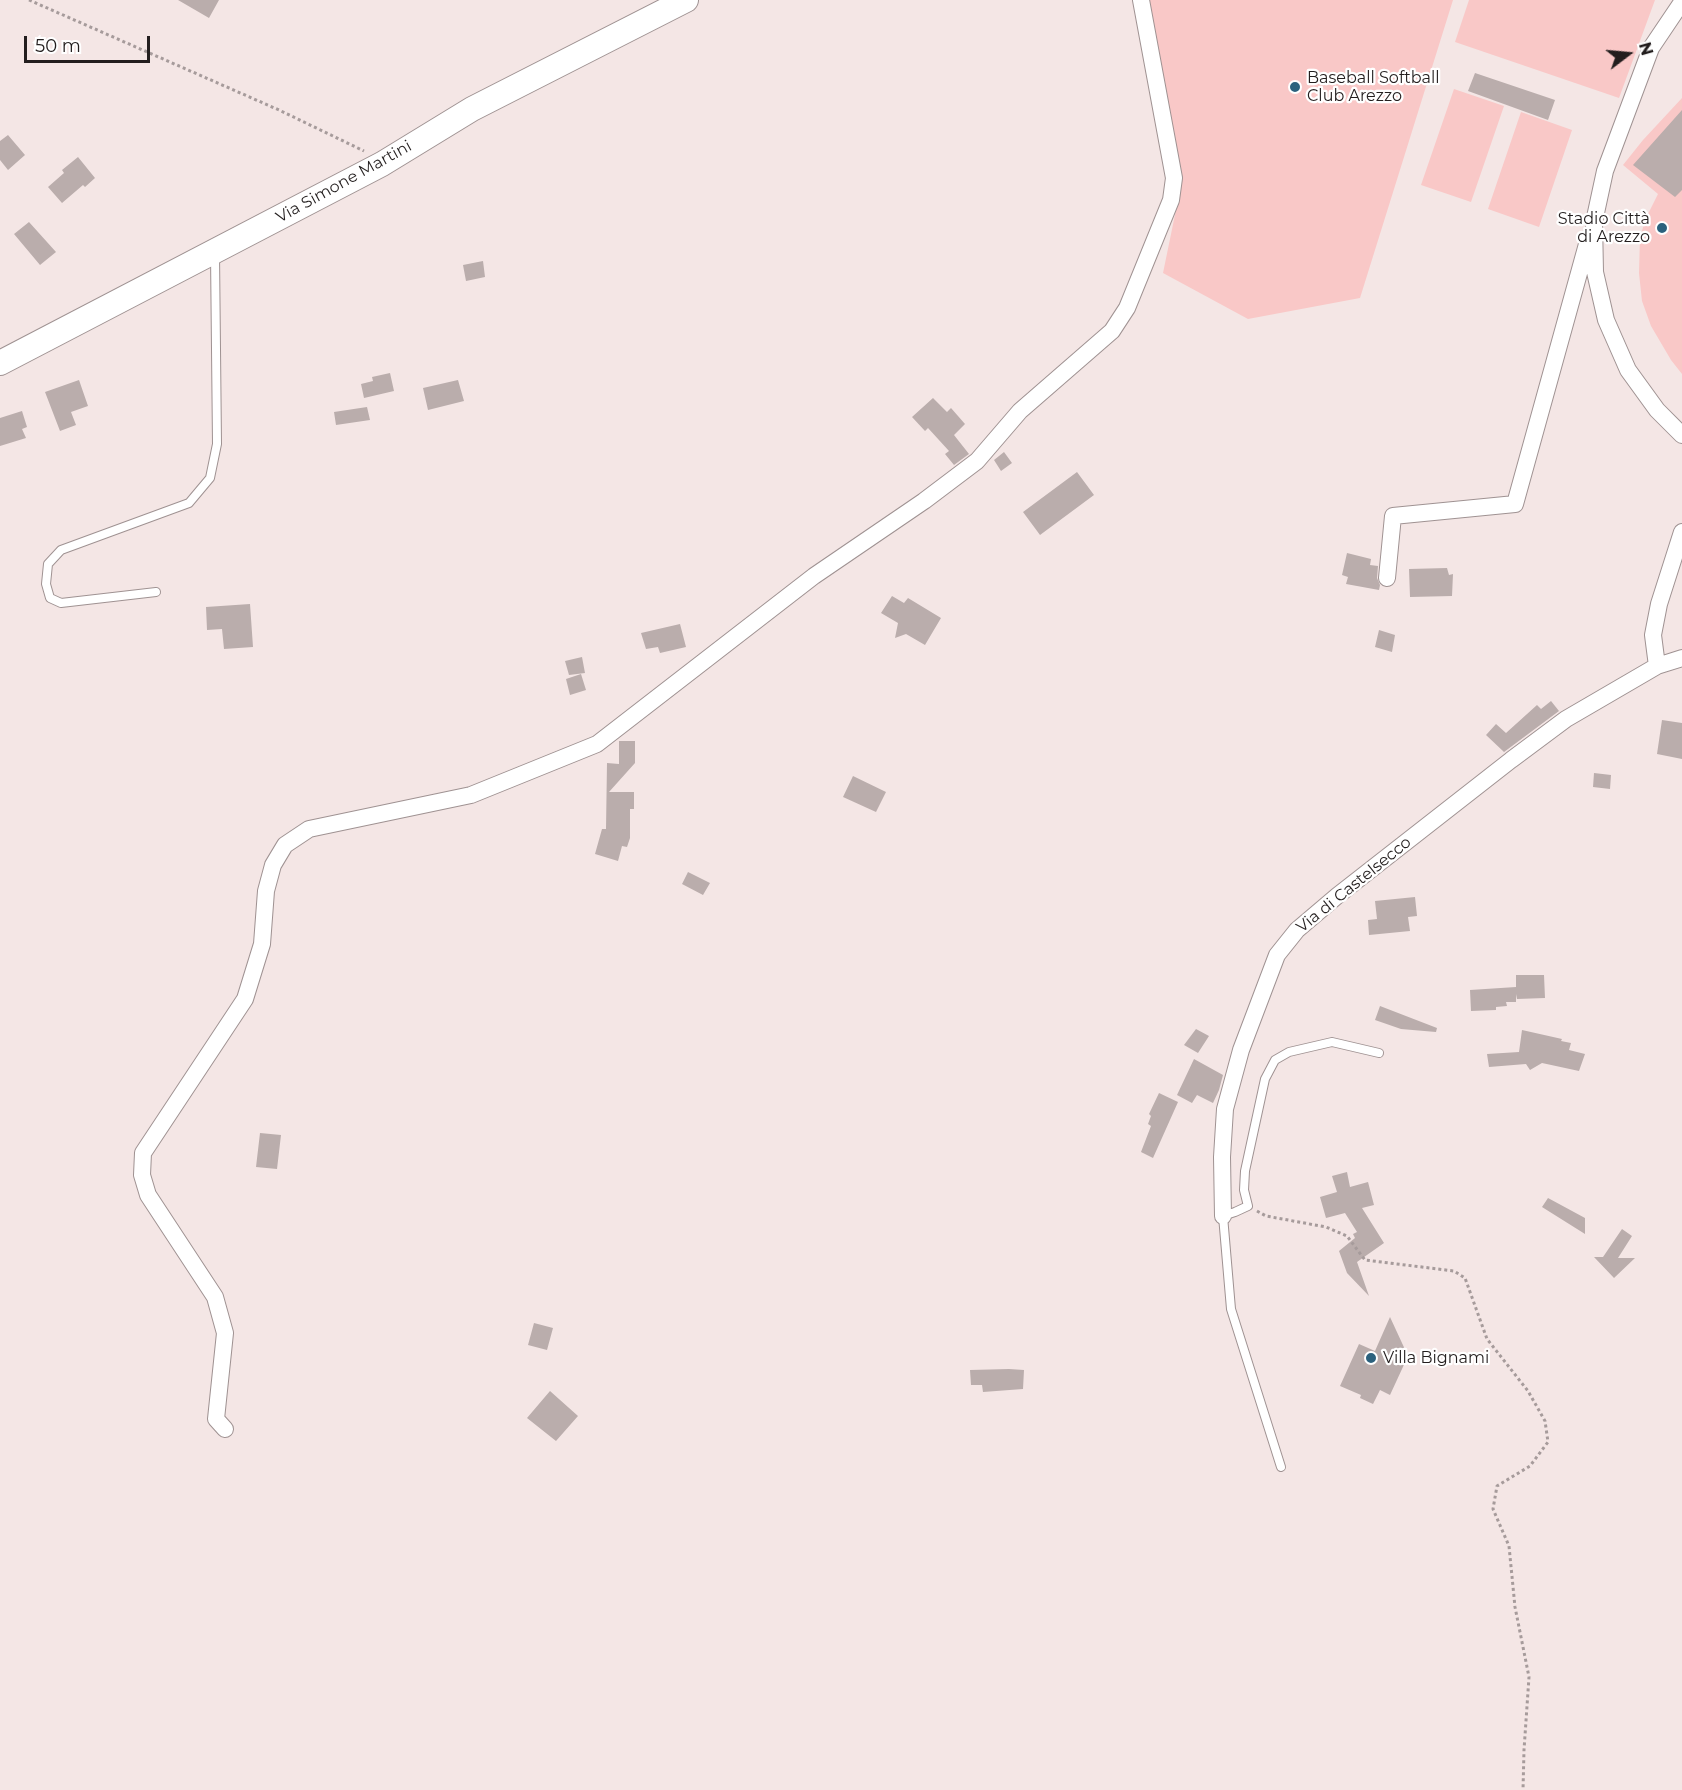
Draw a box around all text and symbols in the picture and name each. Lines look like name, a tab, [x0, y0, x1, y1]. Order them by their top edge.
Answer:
scale bar	[27, 24, 153, 62]
north arrow	[1598, 24, 1658, 84]
text: 50 m	[35, 35, 81, 57]
text: N	[1635, 40, 1657, 58]
place label: Baseball Softball Club Arezzo	[1307, 68, 1440, 106]
marker: Baseball Softball Club Arezzo	[1288, 80, 1302, 94]
street label: Via Simone Martini	[273, 137, 415, 227]
place label: Stadio Città di Arezzo	[1558, 209, 1650, 247]
marker: Stadio Città di Arezzo	[1655, 221, 1669, 235]
street label: Via di Castelsecco	[1293, 833, 1415, 937]
place label: Villa Bignami	[1383, 1348, 1489, 1368]
marker: Villa Bignami	[1364, 1351, 1378, 1365]

